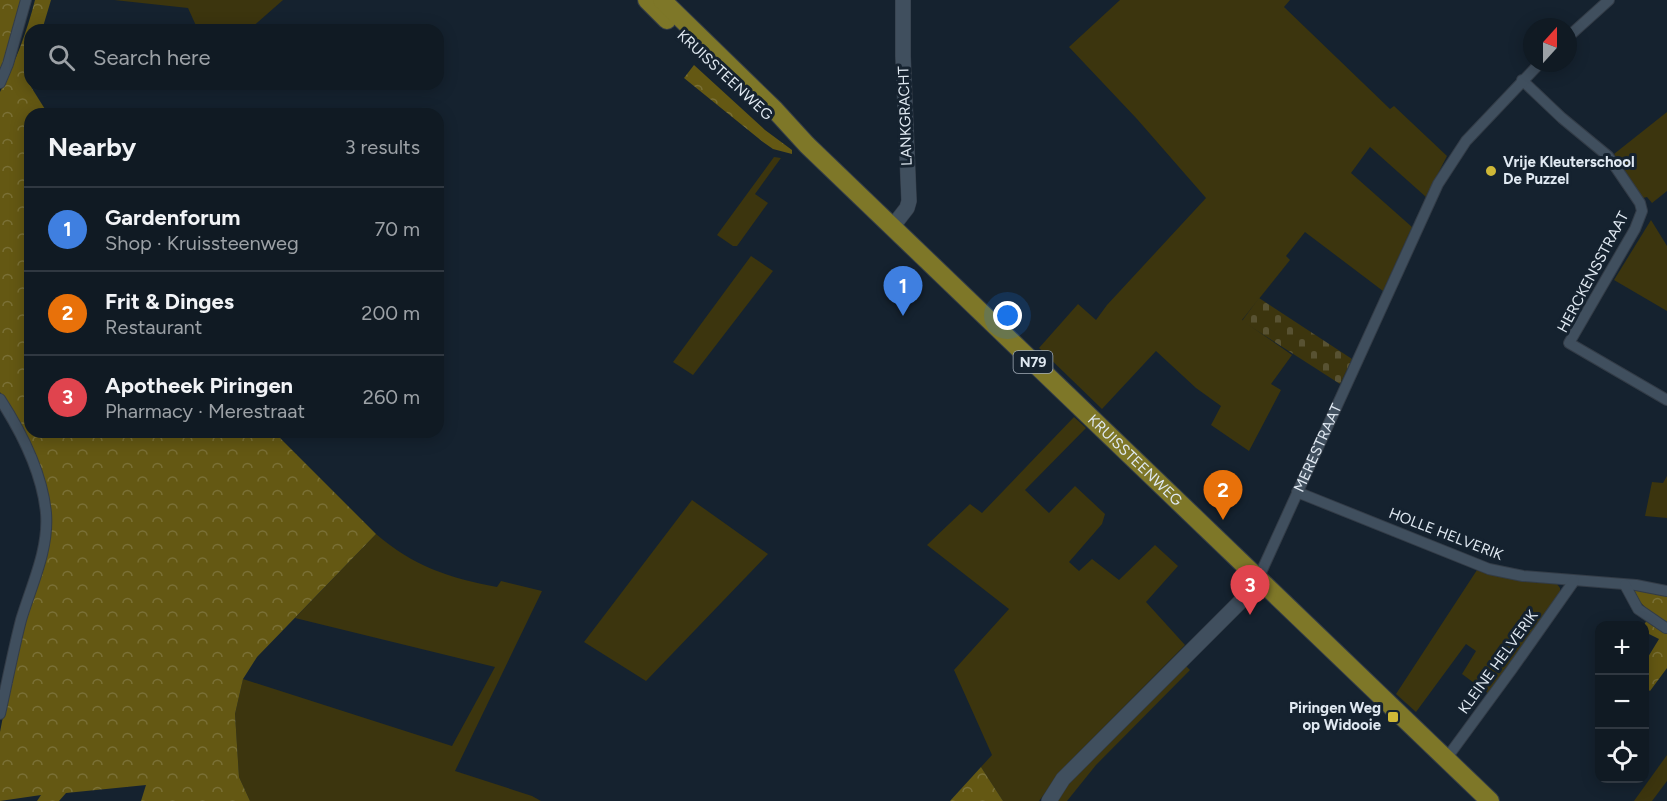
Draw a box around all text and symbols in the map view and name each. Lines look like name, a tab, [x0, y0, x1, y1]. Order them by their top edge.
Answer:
north arrow	[1523, 18, 1577, 72]
search box	[24, 24, 444, 90]
street label: KRUISSTEENWEG	[674, 26, 776, 124]
icon: search	[45, 41, 78, 74]
text: Search here	[93, 44, 211, 71]
street label: LANKGRACHT	[894, 65, 916, 166]
text: Nearby	[48, 131, 136, 163]
text: 3 results	[345, 135, 420, 159]
place label: Vrije Kleuterschool De Puzzel	[1503, 153, 1635, 188]
marker: Vrije Kleuterschool De Puzzel	[1484, 164, 1498, 178]
text: Gardenforum	[105, 204, 240, 231]
street label: HERCKENSSTRAAT	[1553, 208, 1633, 336]
text: 1	[63, 217, 72, 241]
text: 70 m	[374, 217, 420, 241]
text: Shop · Kruissteenweg	[105, 231, 299, 255]
pin: 1	[884, 266, 922, 316]
text: Frit & Dinges	[105, 288, 234, 315]
text: 2	[62, 301, 73, 325]
text: 200 m	[361, 301, 420, 325]
your location	[993, 301, 1022, 330]
text: Restaurant	[105, 315, 202, 339]
road number: N79	[1014, 351, 1052, 373]
text: Apotheek Piringen	[105, 372, 293, 399]
text: 3	[62, 385, 73, 409]
text: 260 m	[363, 385, 420, 409]
text: Pharmacy · Merestraat	[105, 399, 305, 423]
street label: MERESTRAAT	[1290, 400, 1346, 495]
street label: KRUISSTEENWEG	[1084, 411, 1186, 510]
pin: 2	[1204, 470, 1242, 520]
street label: HOLLE HELVERIK	[1386, 504, 1506, 564]
pin: 3	[1230, 566, 1270, 615]
street label: KLEINE HELVERIK	[1454, 606, 1542, 717]
map controls	[1595, 621, 1649, 783]
button: +	[1595, 621, 1649, 675]
button: −	[1595, 675, 1649, 729]
place label: Piringen Weg op Widooie	[1289, 699, 1382, 734]
marker: Piringen Weg op Widooie	[1386, 710, 1400, 724]
button: locate	[1595, 729, 1649, 783]

